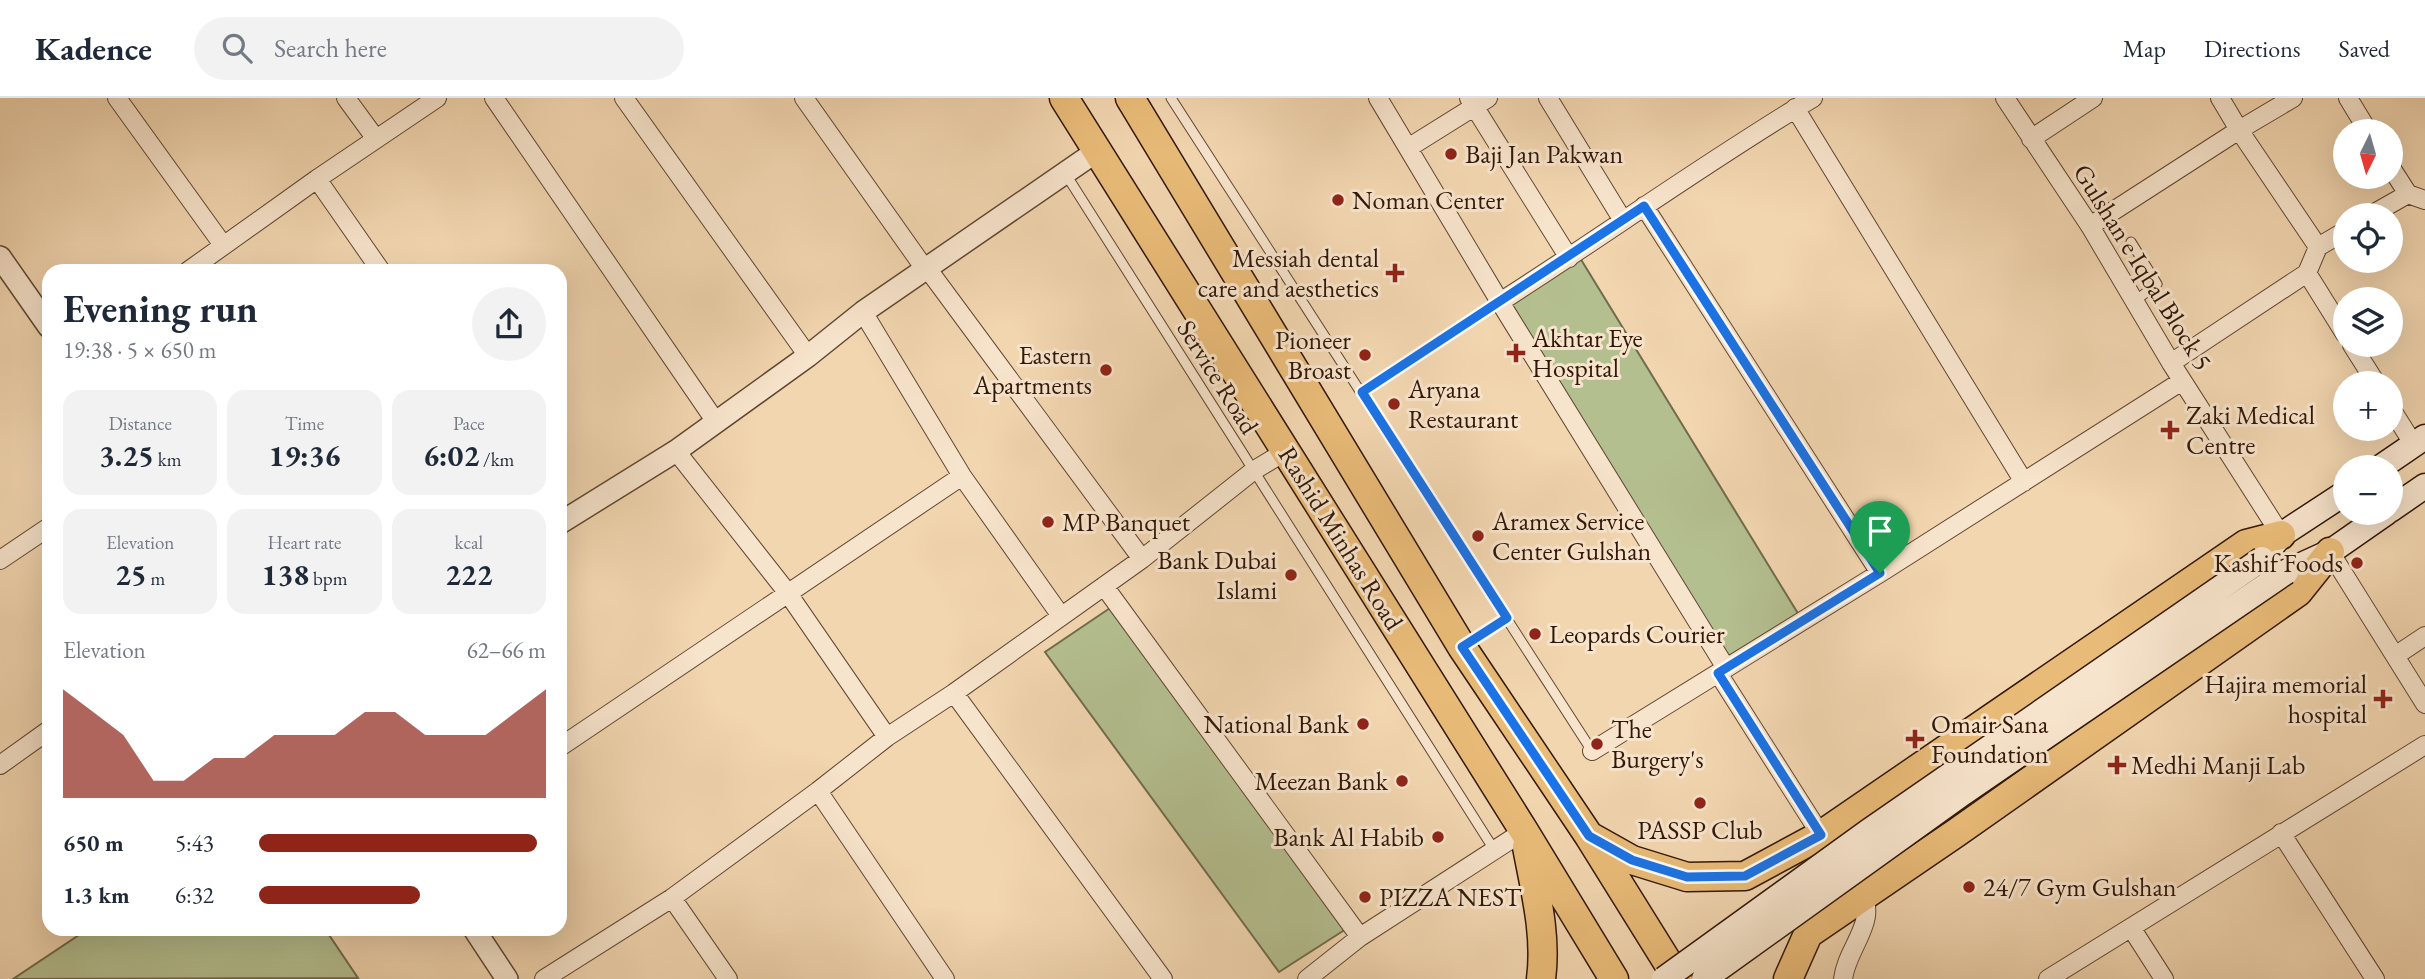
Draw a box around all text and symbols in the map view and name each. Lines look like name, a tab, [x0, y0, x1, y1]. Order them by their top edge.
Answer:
search box	[194, 17, 684, 80]
text: Kadence	[35, 27, 152, 70]
icon: search	[218, 29, 256, 67]
text: Search here	[274, 31, 387, 65]
text: Map	[2123, 33, 2166, 64]
text: Directions	[2204, 33, 2301, 64]
text: Saved	[2339, 33, 2390, 64]
north arrow	[2333, 119, 2403, 189]
map controls	[2333, 119, 2403, 525]
place label: Baji Jan Pakwan	[1465, 137, 1623, 171]
marker: Baji Jan Pakwan	[1443, 146, 1459, 162]
street label: Gulshan e Iqbal Block 5	[2066, 157, 2220, 377]
place label: Noman Center	[1352, 183, 1505, 217]
marker: Noman Center	[1330, 192, 1346, 208]
button: locate	[2333, 203, 2403, 273]
place label: Messiah dental care and aesthetics	[1198, 241, 1379, 305]
marker: Messiah dental care and aesthetics	[1385, 263, 1405, 283]
text: Evening run	[63, 284, 258, 333]
button: share	[472, 287, 546, 361]
button: layers	[2333, 287, 2403, 357]
street label: Service Road	[1170, 314, 1267, 441]
place label: Akhtar Eye Hospital	[1531, 321, 1643, 385]
place label: Pioneer Broast	[1275, 323, 1351, 387]
text: 19:38 · 5 × 650 m	[63, 335, 216, 365]
place label: Eastern Apartments	[972, 338, 1092, 402]
marker: Akhtar Eye Hospital	[1506, 343, 1526, 363]
marker: Pioneer Broast	[1357, 347, 1373, 363]
marker: Eastern Apartments	[1098, 362, 1114, 378]
button: +	[2333, 371, 2403, 441]
place label: Aryana Restaurant	[1407, 372, 1518, 436]
marker: Aryana Restaurant	[1386, 396, 1402, 412]
place label: Zaki Medical Centre	[2186, 398, 2315, 462]
text: Distance	[108, 411, 172, 436]
text: Time	[285, 411, 324, 436]
text: Pace	[453, 411, 485, 436]
marker: Zaki Medical Centre	[2160, 420, 2180, 440]
text: 3.25	[99, 436, 154, 475]
text: 19:36	[269, 436, 340, 475]
text: 6:02	[423, 436, 479, 475]
street label: Rashid Minhas Road	[1271, 440, 1412, 637]
text: km	[154, 447, 181, 472]
text: /km	[479, 447, 514, 472]
button: −	[2333, 455, 2403, 525]
pin	[1850, 501, 1910, 573]
place label: Aramex Service Center Gulshan	[1491, 504, 1652, 568]
place label: MP Banquet	[1062, 505, 1190, 539]
icon: arrive	[1861, 512, 1899, 550]
marker: MP Banquet	[1040, 514, 1056, 530]
marker: Aramex Service Center Gulshan	[1470, 528, 1486, 544]
text: Elevation	[106, 530, 174, 555]
text: Heart rate	[268, 530, 341, 555]
text: kcal	[455, 530, 483, 555]
place label: Bank Dubai Islami	[1157, 543, 1277, 607]
place label: Kashif Foods	[2213, 546, 2343, 580]
text: 25	[115, 555, 147, 594]
text: 138	[262, 555, 309, 594]
text: 222	[445, 555, 493, 594]
marker: Kashif Foods	[2349, 555, 2365, 571]
text: m	[147, 566, 165, 591]
text: bpm	[309, 566, 347, 591]
marker: Bank Dubai Islami	[1283, 567, 1299, 583]
place label: Leopards Courier	[1549, 617, 1725, 651]
marker: Leopards Courier	[1527, 626, 1543, 642]
text: Elevation	[63, 635, 146, 665]
text: 62–66 m	[467, 635, 546, 665]
place label: Hajira memorial hospital	[2204, 667, 2367, 731]
marker: Hajira memorial hospital	[2373, 689, 2393, 709]
place label: National Bank	[1204, 707, 1350, 741]
place label: Omair Sana Foundation	[1931, 707, 2049, 771]
place label: The Burgery's	[1611, 712, 1704, 776]
marker: National Bank	[1355, 716, 1371, 732]
marker: Omair Sana Foundation	[1905, 729, 1925, 749]
marker: The Burgery's	[1589, 736, 1605, 752]
place label: Medhi Manji Lab	[2131, 748, 2305, 782]
marker: Medhi Manji Lab	[2109, 757, 2125, 773]
place label: Meezan Bank	[1254, 764, 1389, 798]
marker: Meezan Bank	[1394, 773, 1410, 789]
marker: PASSP Club	[1692, 795, 1708, 811]
place label: PASSP Club	[1637, 813, 1763, 847]
place label: Bank Al Habib	[1273, 820, 1424, 854]
text: 650 m	[63, 828, 124, 858]
text: 5:43	[175, 828, 214, 858]
marker: Bank Al Habib	[1430, 829, 1446, 845]
place label: 24/7 Gym Gulshan	[1983, 870, 2177, 904]
marker: 24/7 Gym Gulshan	[1961, 879, 1977, 895]
text: 1.3 km	[63, 880, 130, 910]
text: 6:32	[175, 880, 214, 910]
place label: PIZZA NEST	[1379, 880, 1522, 914]
marker: PIZZA NEST	[1357, 889, 1373, 905]

